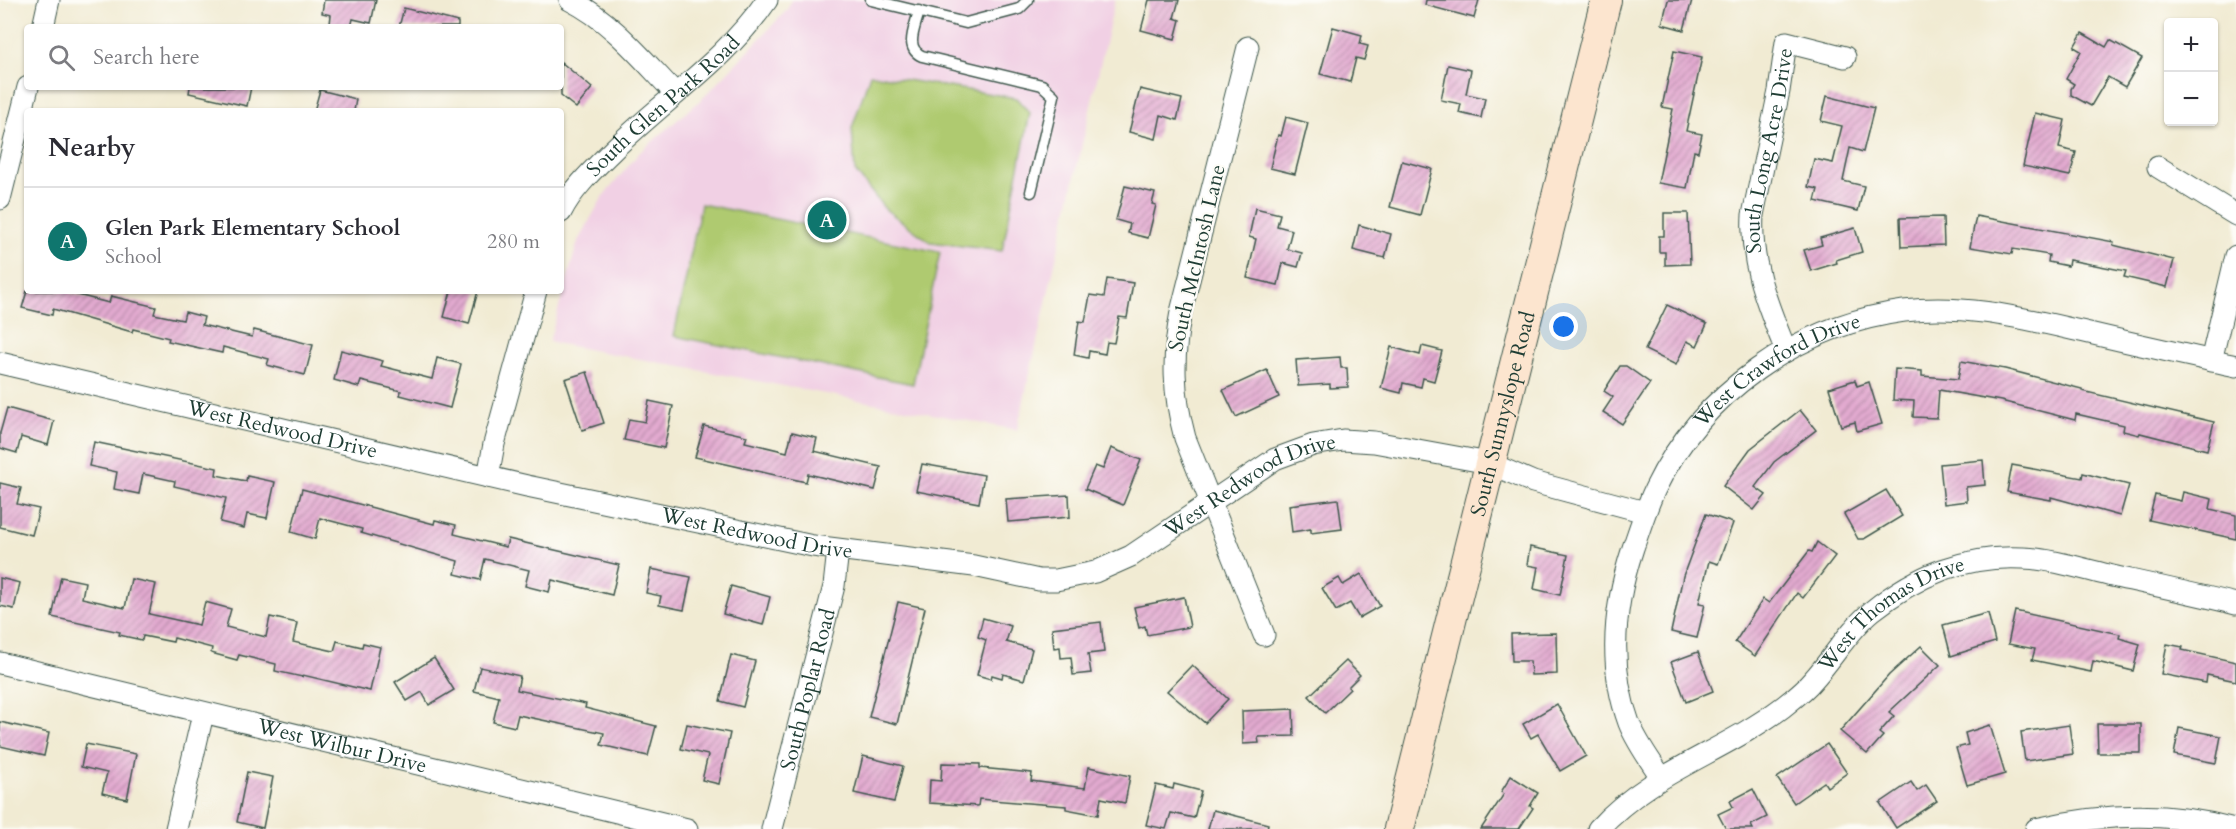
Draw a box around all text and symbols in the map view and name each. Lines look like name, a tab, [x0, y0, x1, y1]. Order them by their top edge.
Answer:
map controls	[2164, 18, 2218, 126]
button: +	[2164, 18, 2218, 72]
search box	[24, 24, 564, 90]
street label: South Glen Park Road	[580, 28, 746, 183]
icon: search	[45, 41, 78, 74]
text: Search here	[93, 42, 200, 72]
street label: South Long Acre Drive	[1738, 46, 1800, 255]
button: −	[2164, 72, 2218, 126]
text: Nearby	[48, 130, 136, 165]
street label: South McIntosh Lane	[1161, 162, 1233, 354]
pin: A	[808, 198, 846, 242]
text: Glen Park Elementary School	[105, 213, 400, 243]
text: A	[60, 228, 75, 255]
text: 280 m	[487, 228, 540, 255]
text: School	[105, 243, 162, 270]
street label: West Crawford Drive	[1686, 306, 1864, 434]
street label: South Sunnyslope Road	[1463, 308, 1542, 519]
your location	[1549, 312, 1578, 341]
street label: West Redwood Drive	[183, 392, 380, 465]
street label: West Redwood Drive	[1157, 427, 1338, 545]
street label: West Redwood Drive	[658, 500, 854, 565]
street label: West Thomas Drive	[1811, 549, 1968, 678]
street label: South Poplar Road	[773, 605, 842, 774]
street label: West Wilbur Drive	[253, 711, 430, 780]

